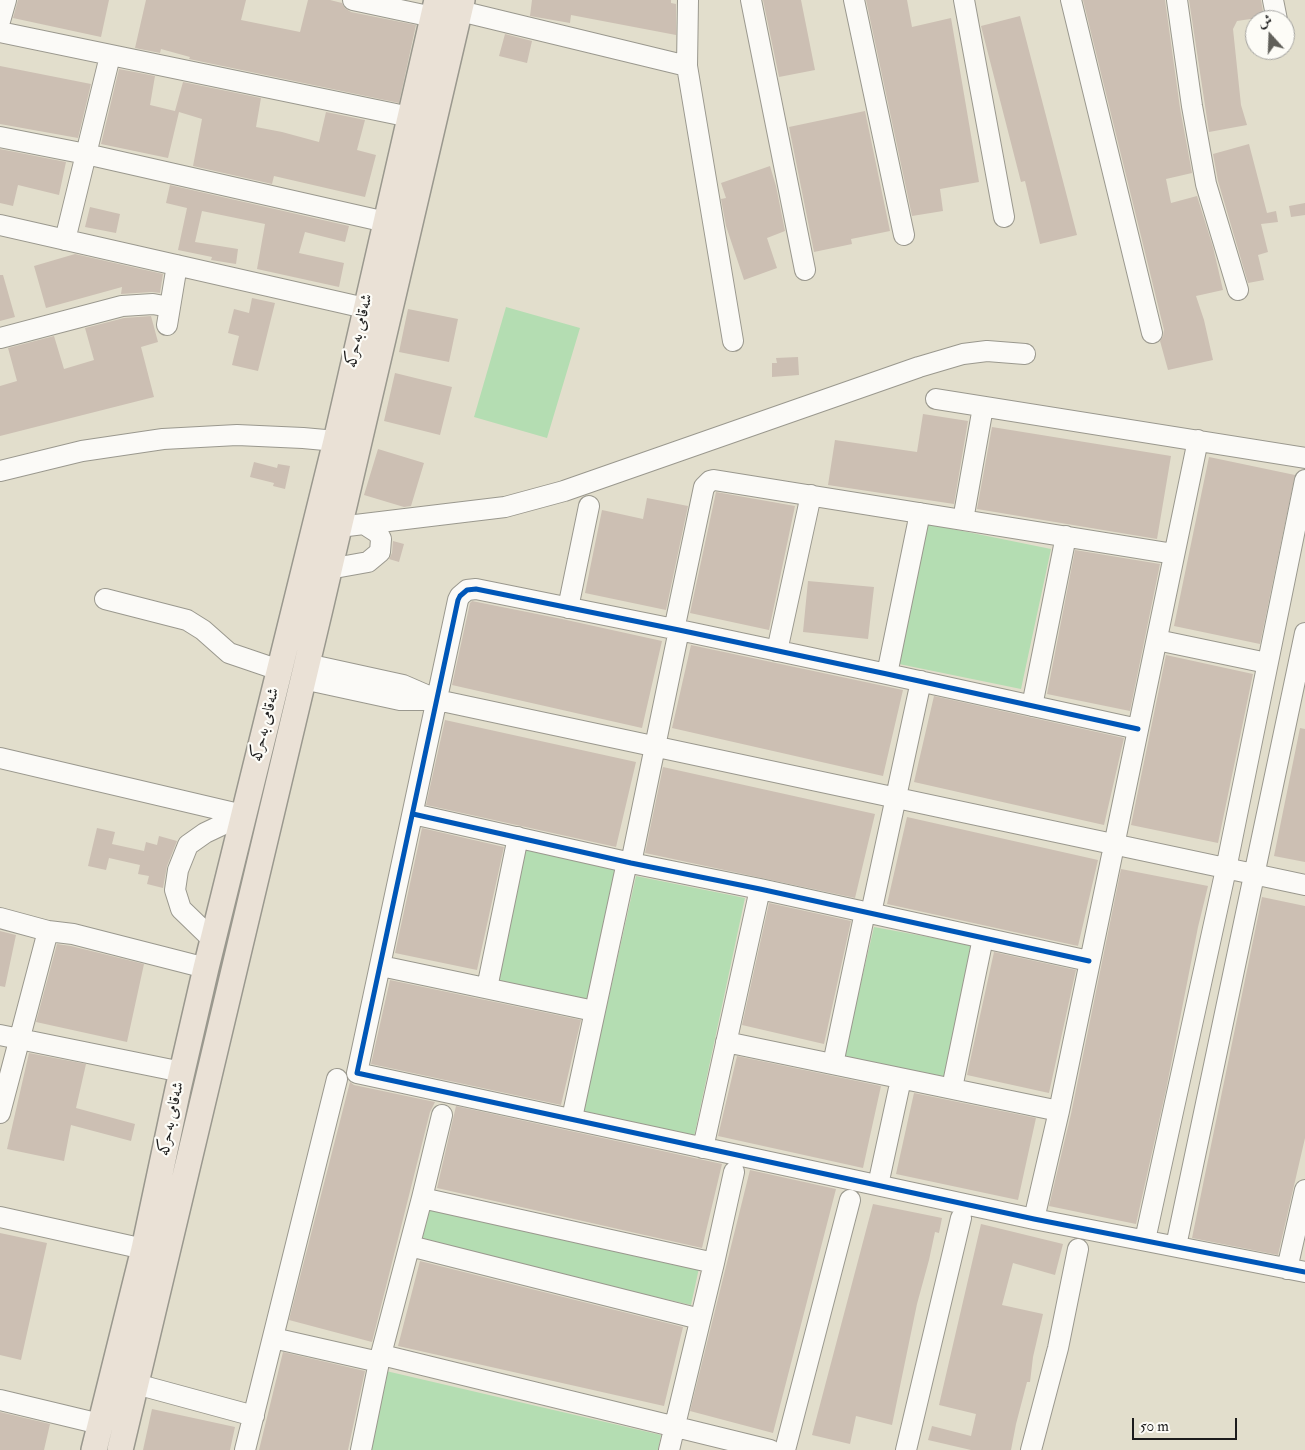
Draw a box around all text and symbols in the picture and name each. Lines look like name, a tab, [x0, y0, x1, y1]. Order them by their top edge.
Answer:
north arrow	[1245, 10, 1295, 60]
text: ش	[1256, 11, 1274, 32]
street label: شەقامی بەحرکە	[342, 292, 378, 370]
street label: شەقامی بەحرکە	[248, 686, 284, 764]
street label: شەقامی بەحرکە	[155, 1080, 189, 1158]
scale bar	[1135, 1408, 1240, 1440]
text: 50 m	[1140, 1417, 1169, 1436]

